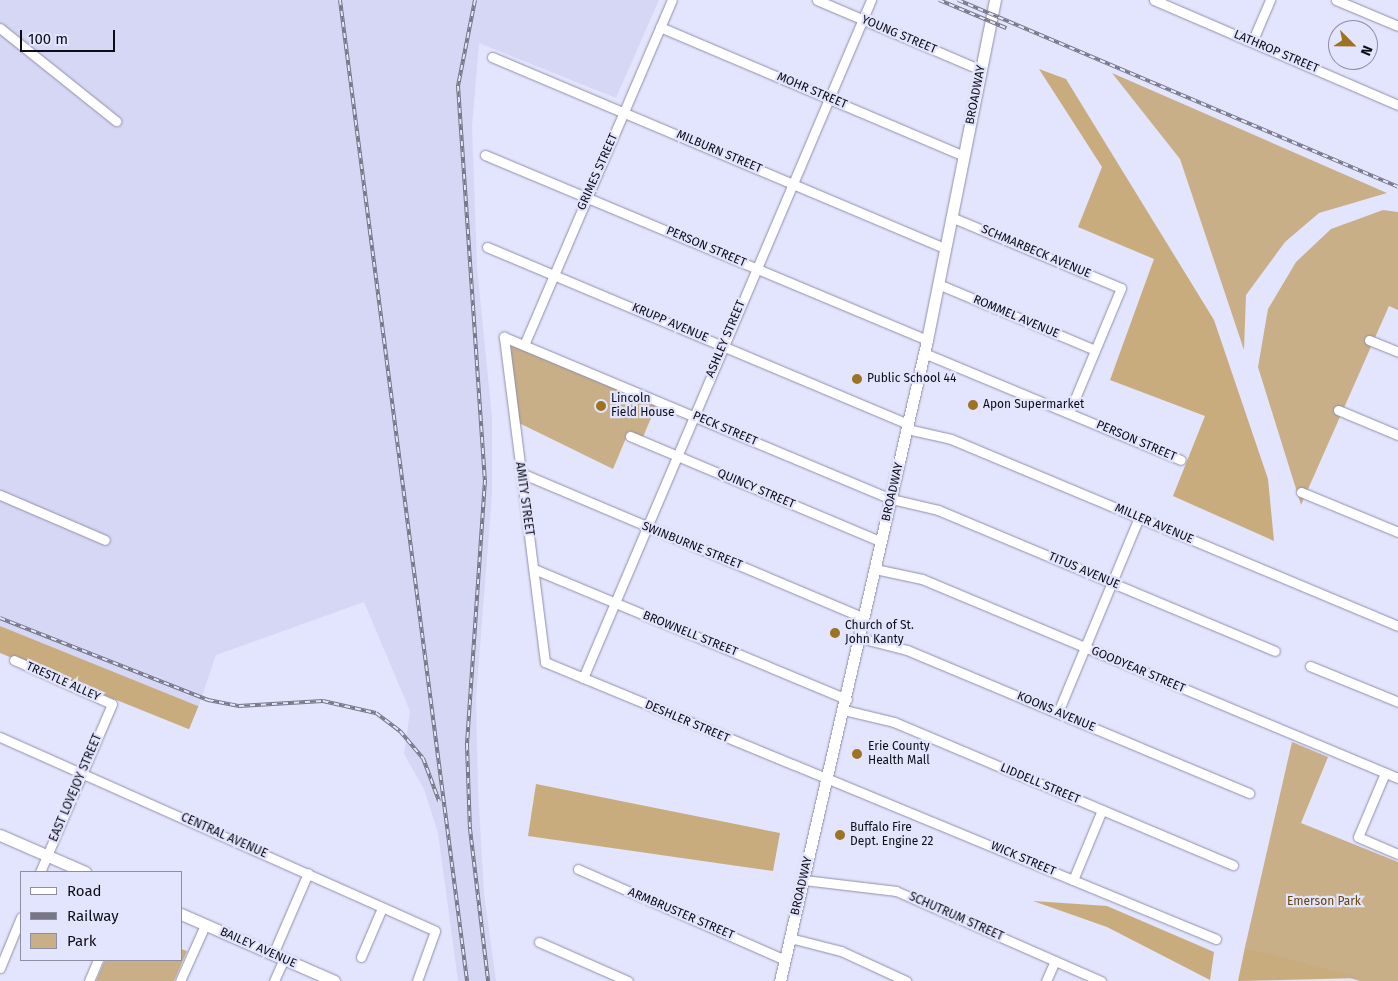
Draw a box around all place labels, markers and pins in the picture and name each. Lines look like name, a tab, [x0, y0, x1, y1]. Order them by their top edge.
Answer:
place label: Public School 44	[867, 372, 956, 386]
marker: Public School 44	[851, 373, 863, 385]
place label: Lincoln Field House	[611, 392, 675, 420]
place label: Apon Supermarket	[983, 398, 1084, 412]
marker: Apon Supermarket	[967, 399, 979, 411]
marker: Lincoln Field House	[595, 400, 607, 412]
place label: Church of St. John Kanty	[845, 619, 914, 647]
marker: Church of St. John Kanty	[829, 627, 841, 639]
place label: Erie County Health Mall	[868, 740, 930, 768]
marker: Erie County Health Mall	[850, 747, 864, 761]
place label: Buffalo Fire Dept. Engine 22	[850, 821, 933, 849]
marker: Buffalo Fire Dept. Engine 22	[834, 829, 846, 841]

